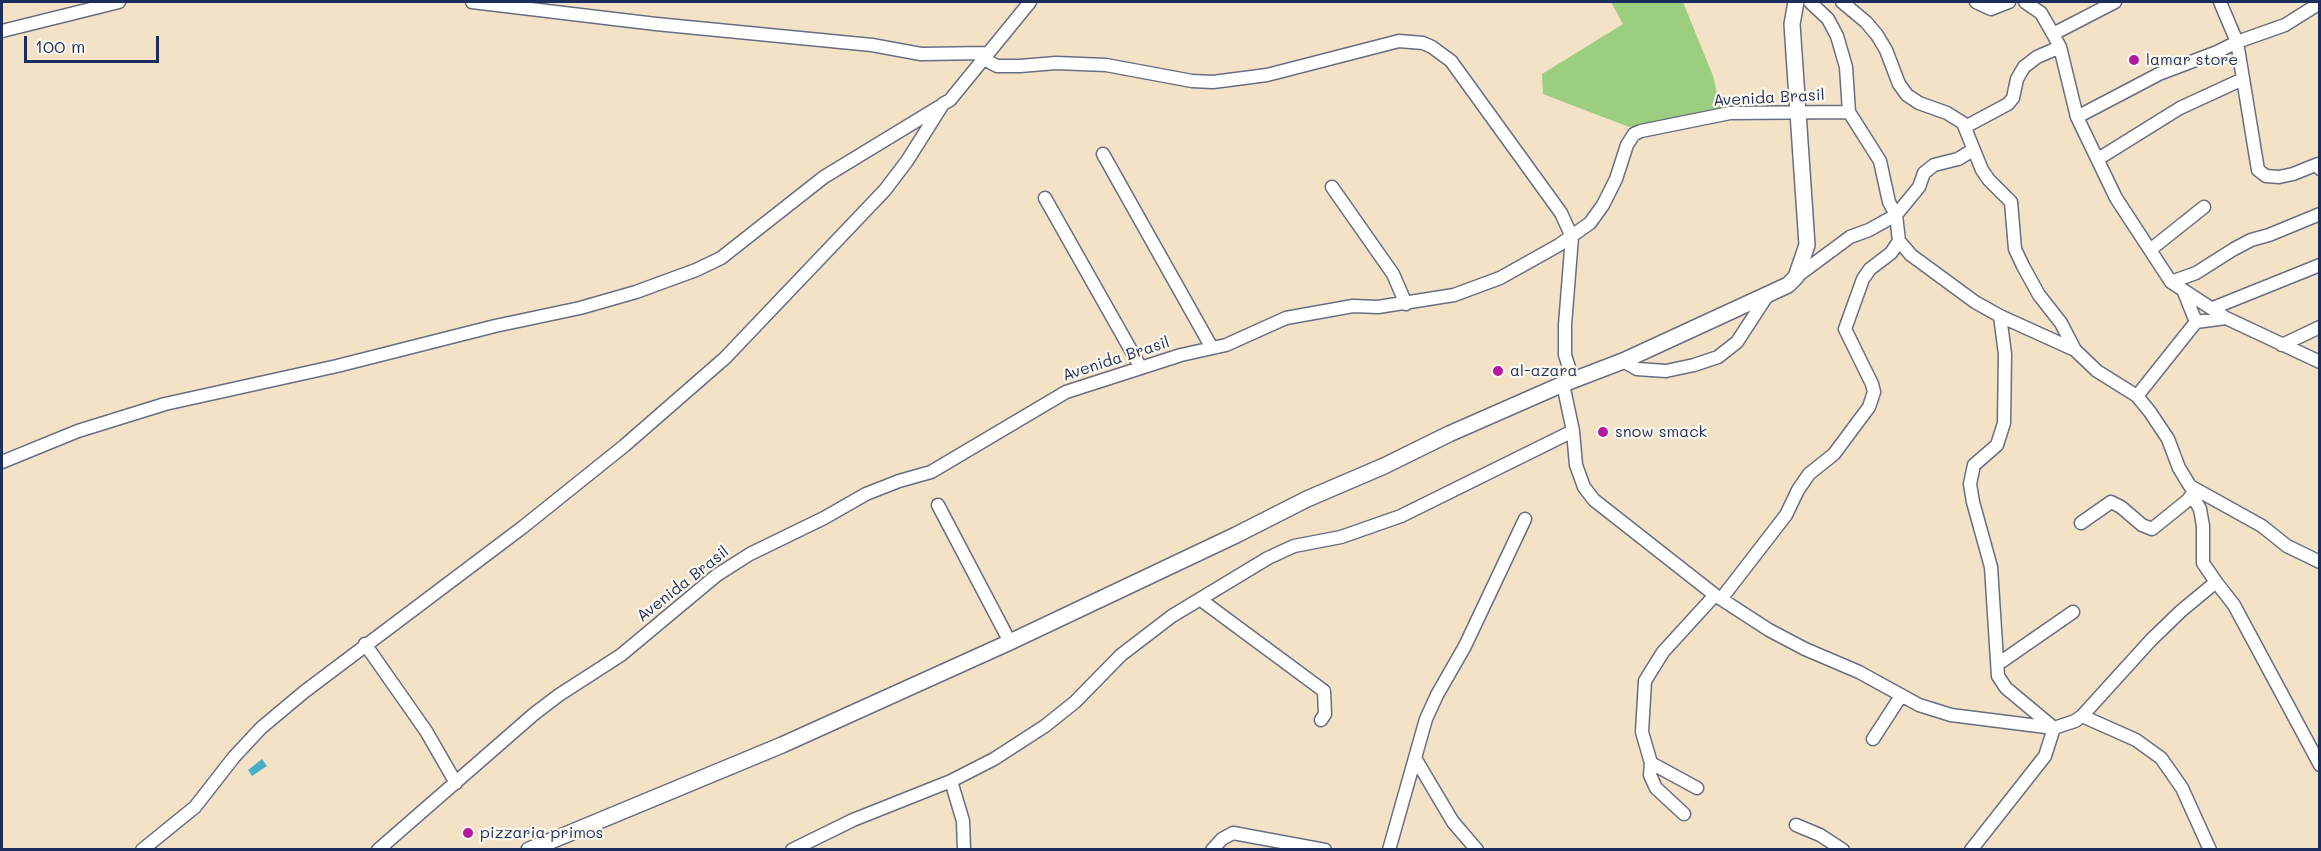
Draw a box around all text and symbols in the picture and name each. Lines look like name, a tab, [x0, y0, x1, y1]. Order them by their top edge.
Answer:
scale bar	[27, 24, 162, 62]
text: 100 m	[35, 34, 85, 58]
place label: lamar store	[2146, 50, 2238, 70]
marker: lamar store	[2127, 53, 2141, 67]
street label: Avenida Brasil	[1713, 85, 1825, 111]
street label: Avenida Brasil	[1060, 333, 1172, 385]
place label: al-azara	[1510, 361, 1578, 381]
marker: al-azara	[1491, 364, 1505, 378]
place label: snow smack	[1615, 422, 1707, 442]
marker: snow smack	[1596, 425, 1610, 439]
street label: Avenida Brasil	[633, 542, 733, 626]
place label: pizzaria primos	[480, 823, 603, 843]
marker: pizzaria primos	[461, 826, 475, 840]

